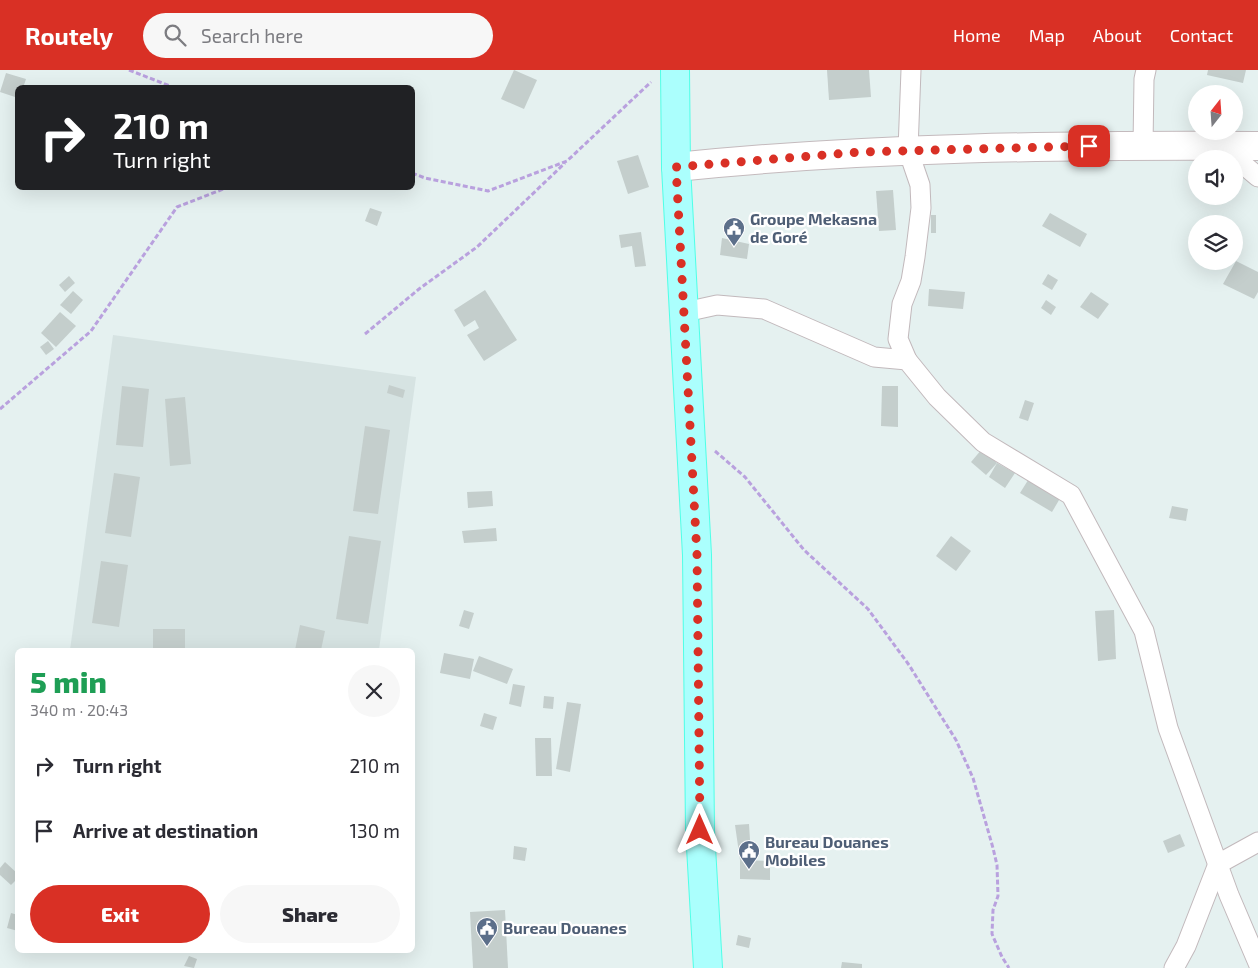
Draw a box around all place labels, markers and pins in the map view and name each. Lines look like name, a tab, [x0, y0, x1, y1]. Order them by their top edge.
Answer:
pin	[1068, 125, 1110, 167]
place label: Groupe Mekasna de Goré	[750, 209, 877, 246]
public building icon: Groupe Mekasna de Goré	[722, 216, 746, 247]
place label: Bureau Douanes Mobiles	[765, 832, 889, 869]
public building icon: Bureau Douanes Mobiles	[737, 839, 761, 870]
public building icon: Bureau Douanes	[475, 916, 499, 947]
place label: Bureau Douanes	[503, 918, 627, 937]

